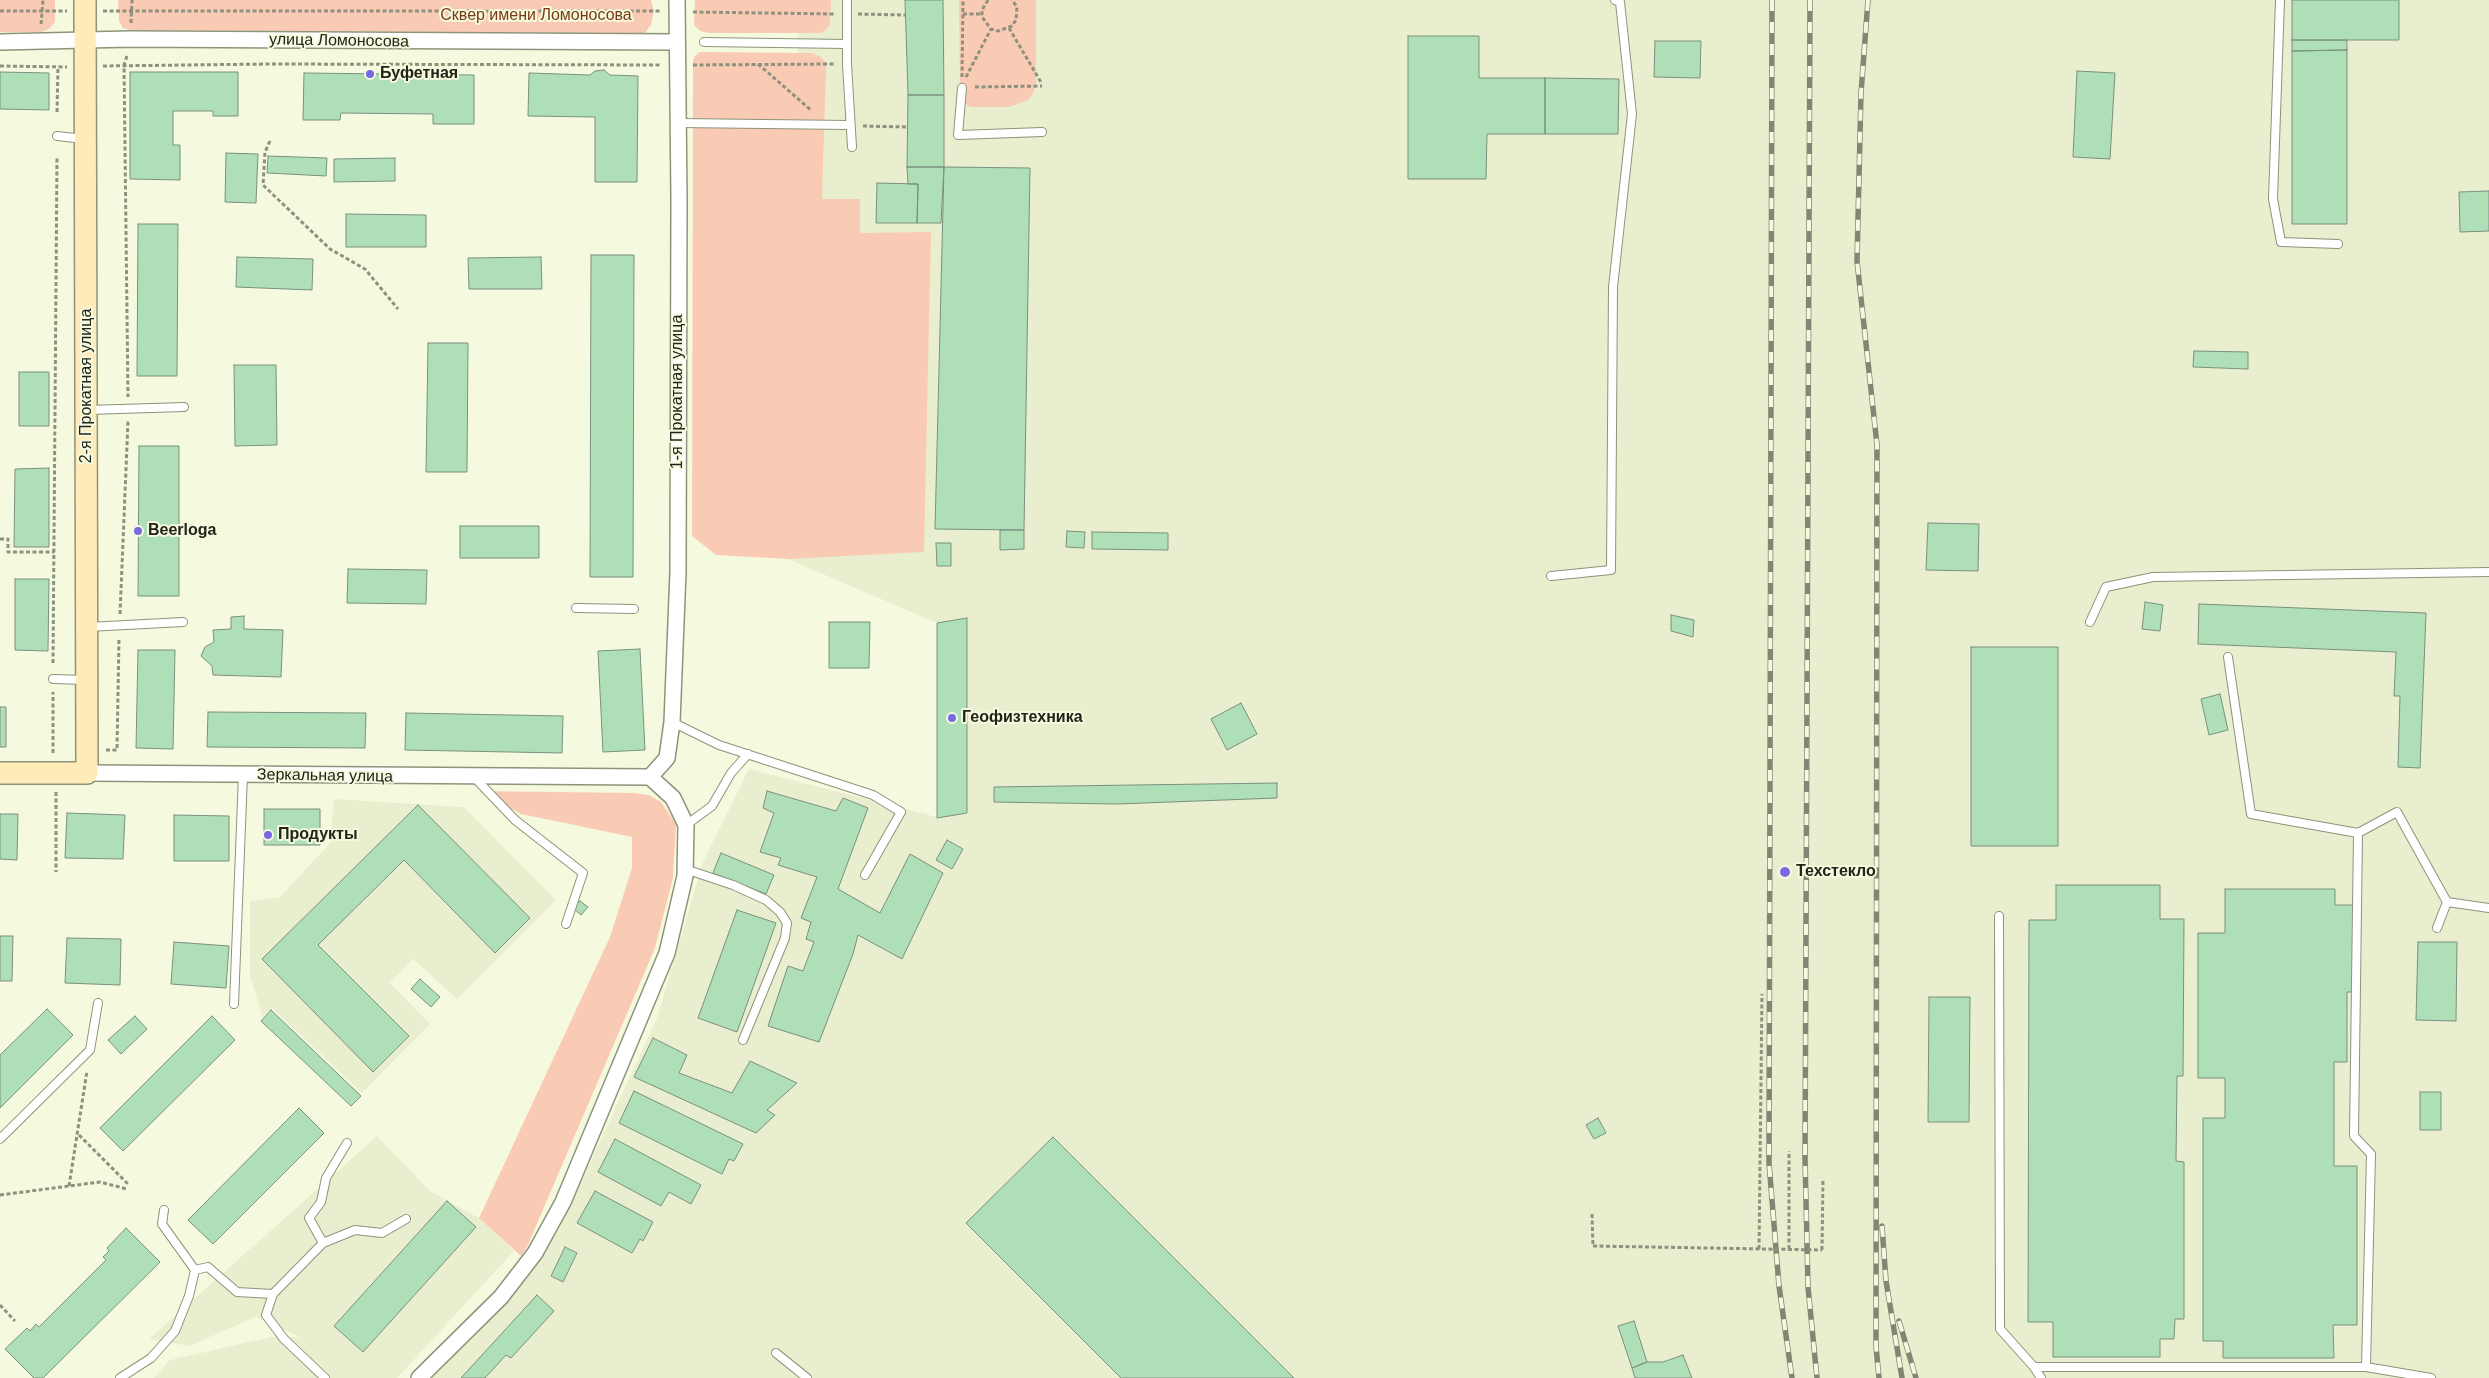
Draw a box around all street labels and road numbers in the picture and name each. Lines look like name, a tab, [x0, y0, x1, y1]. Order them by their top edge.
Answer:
street label: улица Ломоносова	[269, 30, 409, 52]
street label: 2-я Прокатная улица	[77, 309, 97, 463]
street label: 1-я Прокатная улица	[668, 315, 688, 469]
street label: Зеркальная улица	[257, 765, 393, 787]

